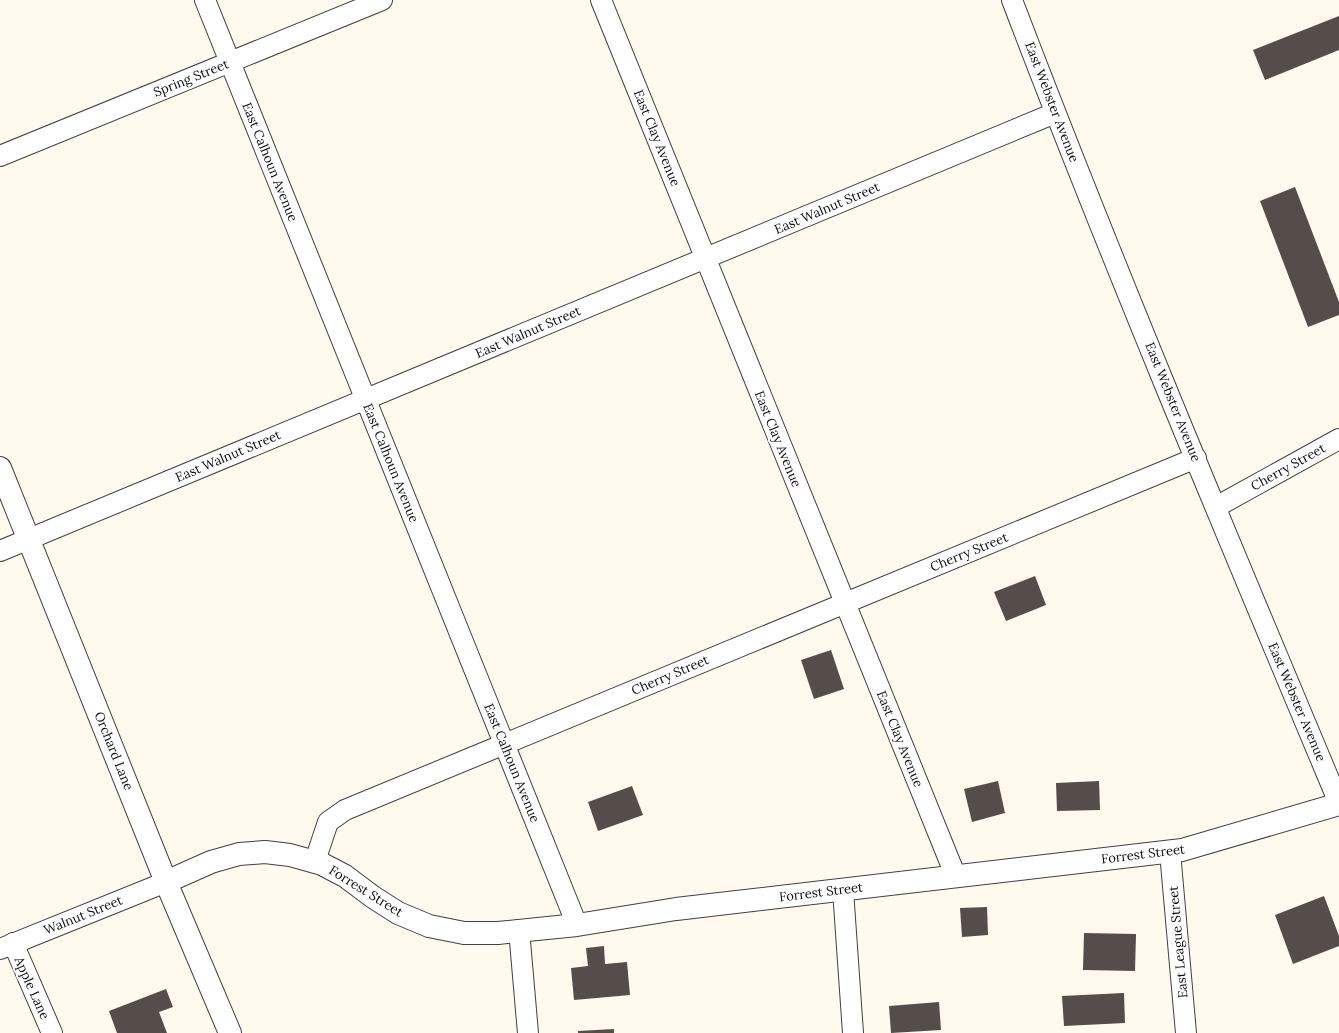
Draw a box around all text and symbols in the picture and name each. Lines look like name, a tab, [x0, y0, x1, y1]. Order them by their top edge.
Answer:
street label: East Webster Avenue	[1021, 39, 1083, 165]
street label: Spring Street	[151, 55, 231, 101]
street label: East Clay Avenue	[630, 87, 684, 189]
street label: East Calhoun Avenue	[238, 100, 302, 224]
street label: East Walnut Street	[772, 178, 882, 238]
street label: East Walnut Street	[473, 302, 583, 362]
street label: East Webster Avenue	[1141, 340, 1205, 464]
street label: East Clay Avenue	[751, 388, 805, 490]
street label: East Calhoun Avenue	[359, 401, 423, 525]
street label: East Walnut Street	[173, 426, 283, 486]
street label: Cherry Street	[1248, 440, 1328, 494]
street label: Cherry Street	[928, 529, 1010, 575]
street label: East Webster Avenue	[1264, 640, 1330, 764]
street label: Cherry Street	[629, 651, 711, 699]
street label: East Clay Avenue	[873, 688, 927, 790]
street label: East Calhoun Avenue	[480, 701, 544, 825]
street label: Orchard Lane	[90, 709, 138, 793]
street label: Forrest Street	[1100, 840, 1186, 868]
street label: Forrest Street	[326, 862, 406, 920]
street label: Forrest Street	[778, 878, 864, 906]
street label: East League Street	[1165, 885, 1191, 999]
street label: Walnut Street	[41, 891, 125, 939]
street label: Apple Lane	[10, 953, 53, 1022]

